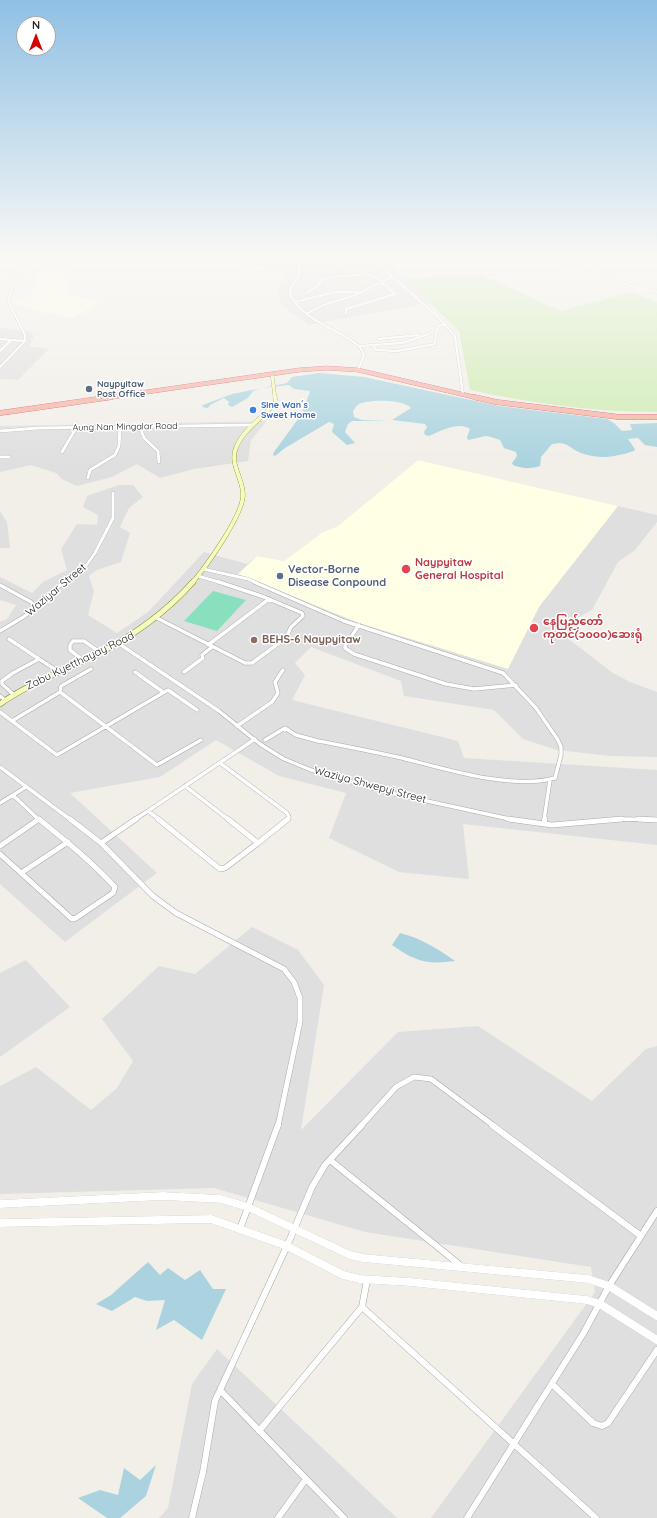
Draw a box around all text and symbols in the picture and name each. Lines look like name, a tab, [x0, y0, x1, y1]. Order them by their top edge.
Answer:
north arrow	[16, 16, 56, 56]
text: N	[32, 18, 40, 32]
place label: Naypyitaw Post Office	[97, 379, 145, 400]
marker: Naypyitaw Post Office	[84, 384, 94, 394]
place label: Sine Wan´s Sweet Home	[261, 400, 316, 421]
marker: Sine Wan´s Sweet Home	[248, 405, 258, 415]
street label: Aung Nan Mingalar Road	[72, 421, 178, 433]
place label: Naypyitaw General Hospital	[415, 556, 504, 582]
street label: Waziyar Street	[23, 561, 89, 619]
place label: Vector-Borne Disease Conpound	[288, 563, 386, 589]
marker: Naypyitaw General Hospital	[400, 563, 412, 575]
marker: Vector-Borne Disease Conpound	[275, 571, 285, 581]
place label: နေပြည်တော် ကုတင်(၁၀၀၀)ဆေးရုံ	[543, 615, 642, 641]
marker: နေပြည်တော် ကုတင်(၁၀၀၀)ဆေးရုံ	[528, 622, 540, 634]
street label: Zabu Kyetthayay Road	[24, 629, 136, 693]
place label: BEHS-6 Naypyitaw	[262, 633, 361, 647]
marker: BEHS-6 Naypyitaw	[249, 635, 259, 645]
street label: Waziya Shwepyi Street	[312, 764, 428, 806]

